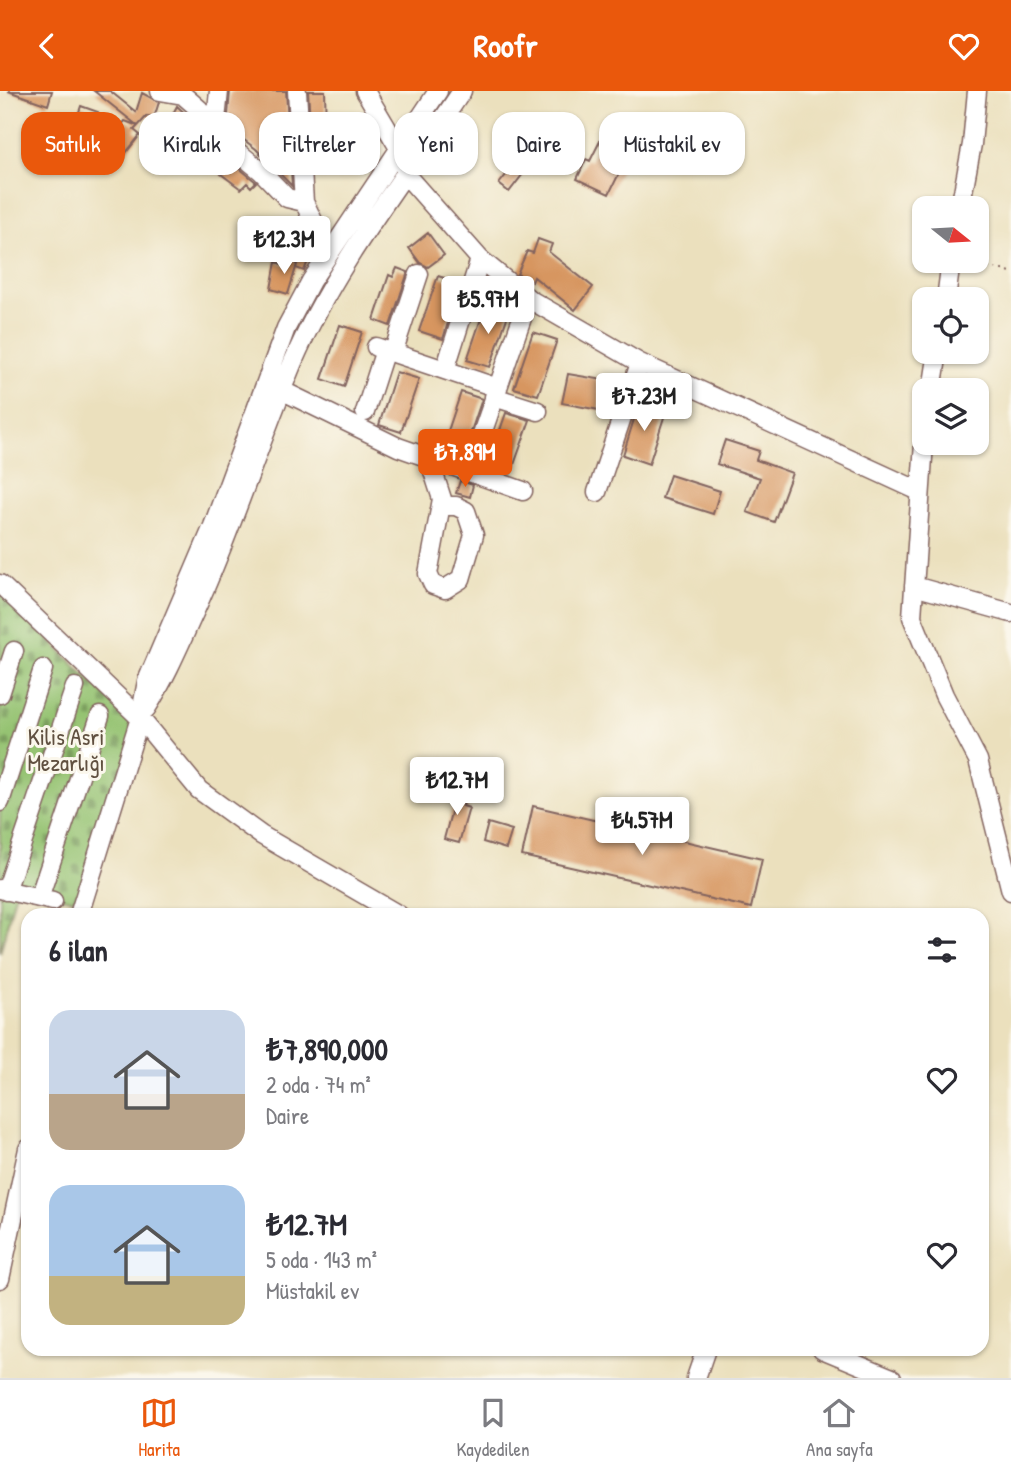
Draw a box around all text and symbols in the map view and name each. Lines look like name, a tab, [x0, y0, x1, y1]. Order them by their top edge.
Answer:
text: Roofr	[473, 24, 538, 67]
icon: back	[28, 27, 66, 65]
icon: heart	[945, 27, 983, 65]
chip: Satılık	[21, 112, 125, 175]
chip: Kiralık	[139, 112, 245, 175]
chip: Filtreler	[259, 112, 380, 175]
chip: Yeni	[394, 112, 478, 175]
chip: Daire	[492, 112, 585, 175]
chip: Müstakil ev	[599, 112, 745, 175]
north arrow	[912, 196, 989, 273]
map controls	[912, 196, 989, 455]
pin: ₺12.3M	[227, 216, 341, 276]
text: ₺12.3M	[253, 223, 315, 254]
pin: ₺5.97M	[431, 277, 545, 336]
text: ₺5.97M	[457, 283, 519, 314]
button: locate	[912, 287, 989, 364]
pin: ₺7.23M	[587, 373, 701, 433]
button: layers	[912, 378, 989, 455]
text: ₺7.23M	[612, 380, 676, 411]
pin: ₺7.89M	[408, 429, 522, 489]
text: ₺7.89M	[434, 436, 496, 467]
park label: Kilis Asri Mezarlığı	[27, 721, 105, 778]
pin: ₺12.7M	[400, 757, 514, 817]
text: ₺12.7M	[426, 764, 488, 795]
pin: ₺4.57M	[585, 797, 699, 857]
text: ₺4.57M	[611, 804, 673, 835]
text: 6 ilan	[49, 930, 108, 970]
icon: filters	[923, 931, 961, 969]
text: ₺7,890,000	[266, 1029, 388, 1069]
icon: home	[105, 1038, 189, 1122]
icon: heart	[923, 1061, 961, 1099]
text: 2 oda · 74 m²	[266, 1069, 371, 1100]
text: Daire	[266, 1100, 309, 1131]
text: ₺12.7M	[266, 1204, 347, 1244]
icon: home	[105, 1213, 189, 1297]
icon: heart	[923, 1236, 961, 1274]
text: 5 oda · 143 m²	[266, 1244, 377, 1275]
text: Müstakil ev	[266, 1275, 359, 1306]
tab: Harita	[138, 1394, 180, 1462]
tab: Kaydedilen	[456, 1394, 530, 1462]
tab: Ana sayfa	[806, 1394, 873, 1462]

